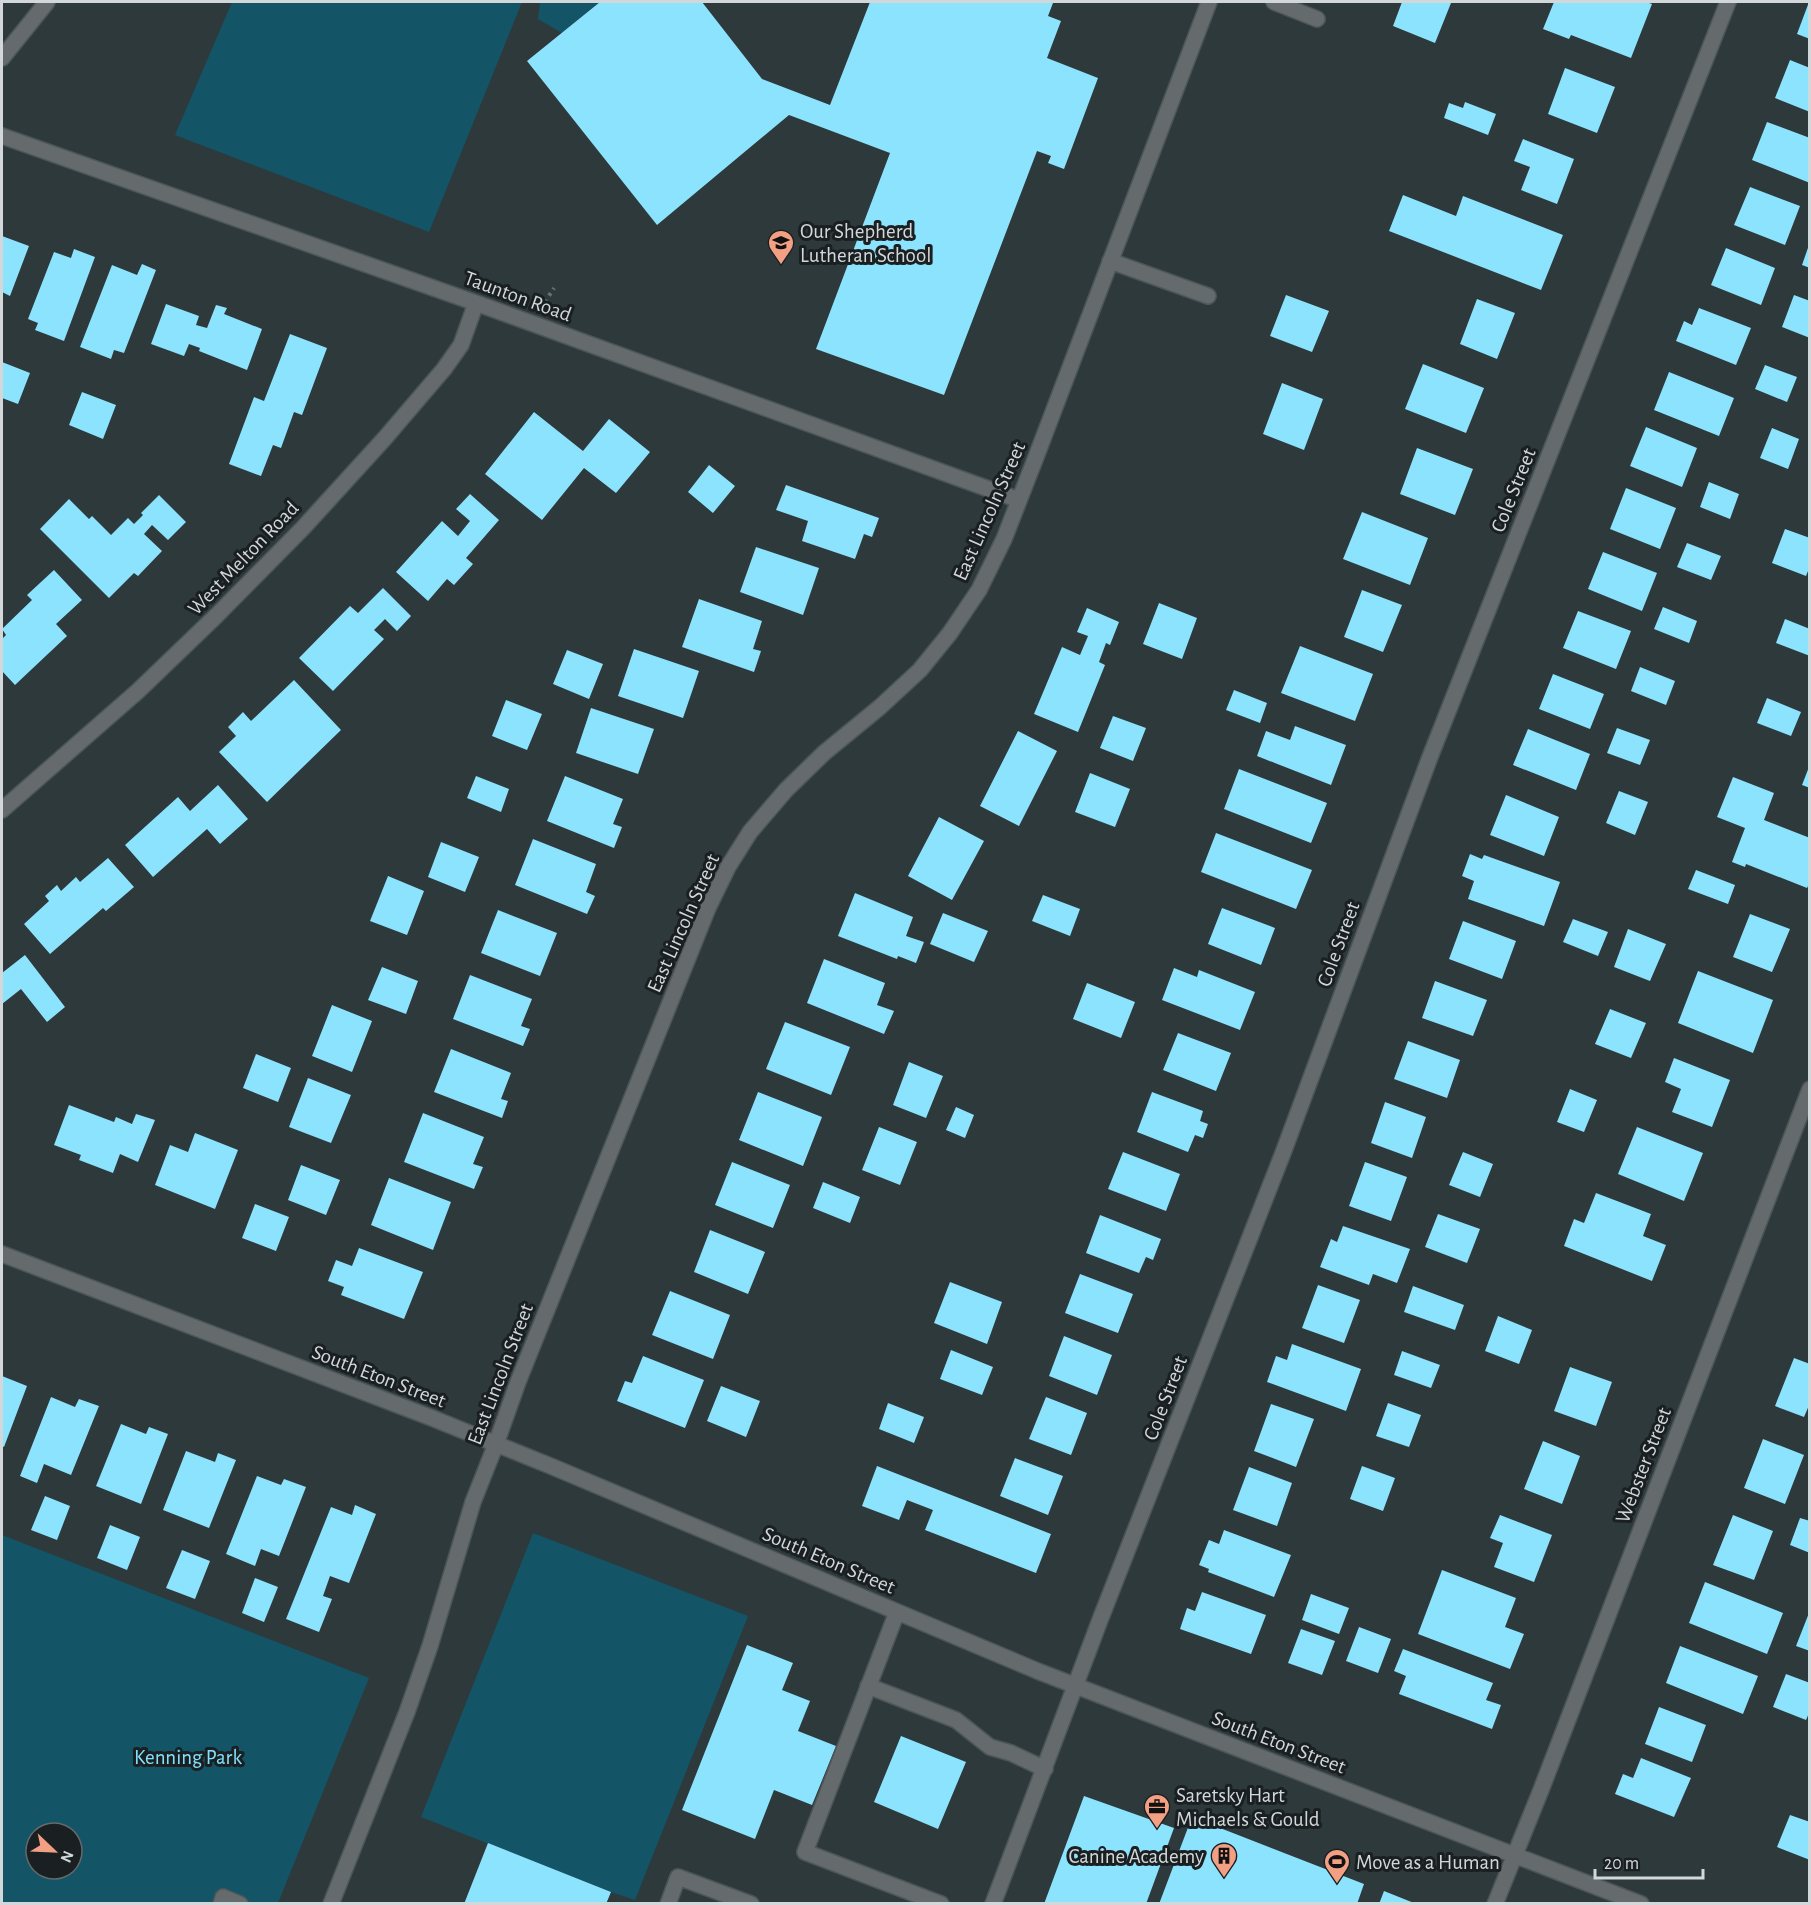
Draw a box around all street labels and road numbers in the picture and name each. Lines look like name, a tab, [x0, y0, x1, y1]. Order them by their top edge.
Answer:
street label: Taunton Road	[461, 267, 574, 326]
street label: East Lincoln Street	[949, 438, 1030, 584]
street label: Cole Street	[1487, 445, 1540, 535]
street label: West Melton Road	[184, 497, 303, 619]
street label: East Lincoln Street	[643, 850, 724, 996]
street label: Cole Street	[1313, 899, 1364, 989]
street label: East Lincoln Street	[464, 1300, 537, 1448]
street label: South Eton Street	[309, 1341, 449, 1412]
street label: Cole Street	[1140, 1353, 1191, 1443]
street label: Webster Street	[1612, 1404, 1675, 1526]
street label: South Eton Street	[760, 1523, 898, 1598]
street label: South Eton Street	[1209, 1707, 1349, 1778]

